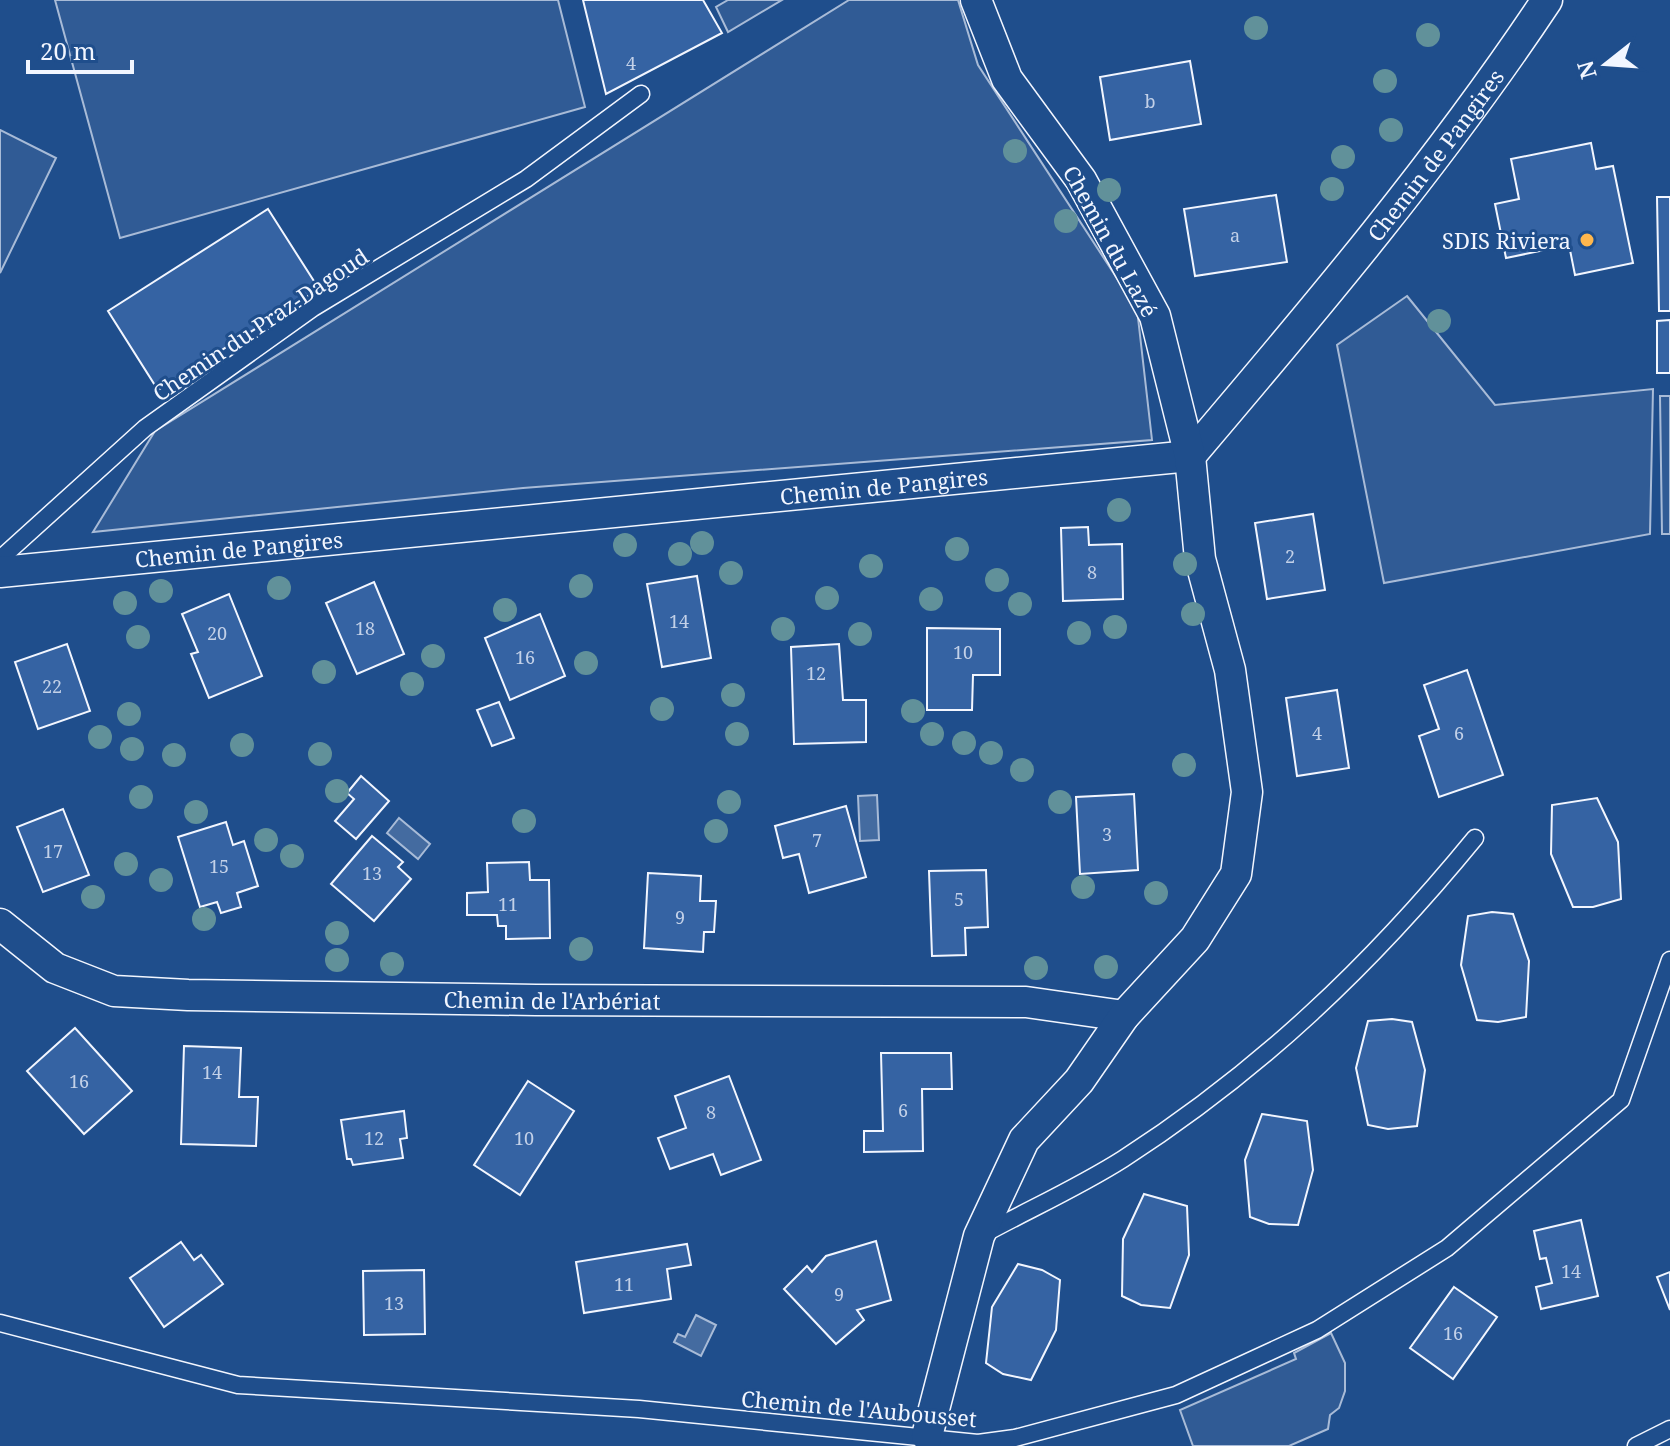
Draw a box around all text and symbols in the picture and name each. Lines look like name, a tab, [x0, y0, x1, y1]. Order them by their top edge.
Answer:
scale bar	[28, 24, 132, 74]
north arrow	[1566, 24, 1646, 104]
text: 20 m	[40, 34, 96, 67]
house number: 4	[626, 51, 636, 75]
text: N	[1569, 57, 1603, 83]
street label: Chemin de Pangires	[1360, 63, 1510, 247]
house number: b	[1144, 89, 1156, 113]
street label: Chemin du Lazé	[1057, 160, 1165, 322]
house number: a	[1230, 223, 1240, 247]
place label: SDIS Riviera	[1442, 225, 1571, 255]
marker: SDIS Riviera	[1578, 231, 1596, 249]
street label: Chemin du Praz-Dagoud	[146, 240, 374, 408]
street label: Chemin de Pangires	[778, 461, 989, 511]
street label: Chemin de Pangires	[133, 524, 344, 574]
house number: 2	[1285, 544, 1295, 568]
house number: 8	[1087, 560, 1097, 584]
house number: 14	[669, 609, 689, 633]
house number: 18	[355, 616, 375, 640]
house number: 20	[207, 621, 227, 645]
house number: 10	[953, 640, 973, 664]
house number: 16	[515, 645, 535, 669]
house number: 12	[806, 661, 826, 685]
house number: 22	[42, 674, 62, 698]
house number: 4	[1312, 721, 1322, 745]
house number: 6	[1454, 721, 1464, 745]
house number: 3	[1102, 822, 1112, 846]
house number: 7	[812, 828, 822, 852]
house number: 17	[43, 839, 63, 863]
house number: 15	[209, 854, 229, 878]
house number: 13	[362, 861, 382, 885]
house number: 5	[954, 887, 964, 911]
house number: 11	[498, 892, 518, 916]
house number: 9	[675, 905, 685, 929]
street label: Chemin de l'Arbériat	[444, 984, 661, 1016]
house number: 14	[202, 1060, 222, 1084]
house number: 16	[69, 1069, 89, 1093]
house number: 6	[898, 1098, 908, 1122]
house number: 8	[706, 1100, 716, 1124]
house number: 12	[364, 1126, 384, 1150]
house number: 10	[514, 1126, 534, 1150]
house number: 14	[1561, 1259, 1581, 1283]
house number: 11	[614, 1272, 634, 1296]
house number: 9	[834, 1282, 844, 1306]
house number: 13	[384, 1291, 404, 1315]
house number: 16	[1443, 1321, 1463, 1345]
street label: Chemin de l'Aubousset	[740, 1383, 978, 1433]

